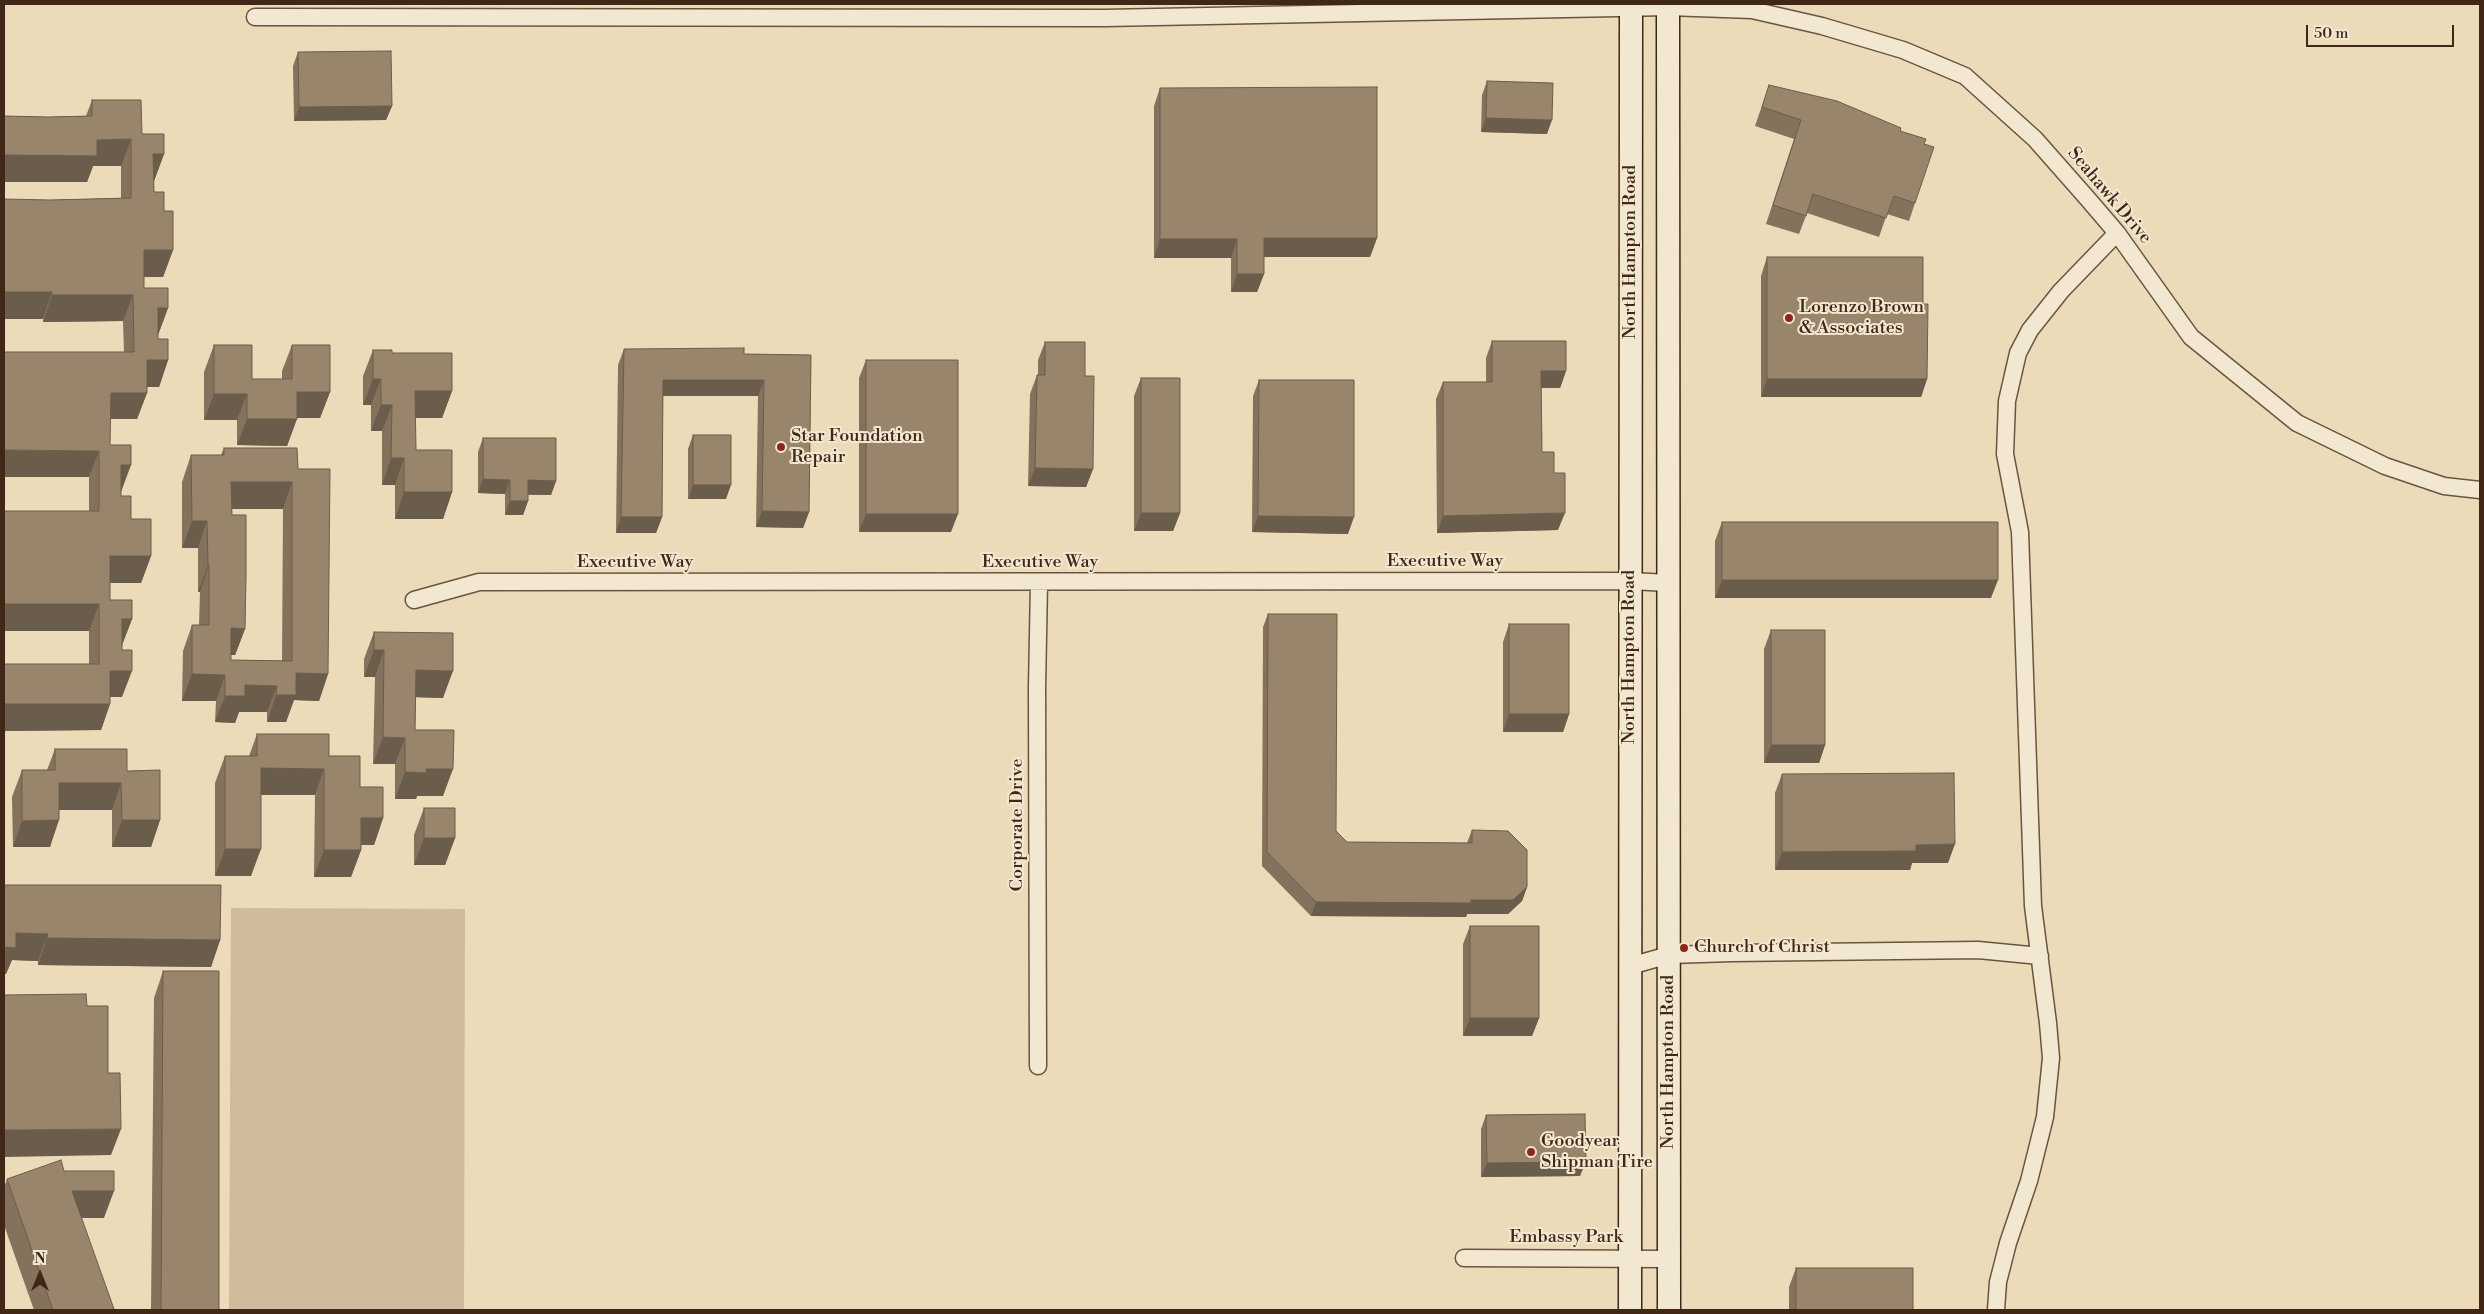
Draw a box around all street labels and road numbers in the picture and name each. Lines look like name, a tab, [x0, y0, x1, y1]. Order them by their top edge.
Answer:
street label: Seahawk Drive	[2062, 143, 2156, 249]
street label: North Hampton Road	[1620, 165, 1642, 339]
street label: Executive Way	[1387, 551, 1503, 573]
street label: Executive Way	[577, 552, 693, 574]
street label: Executive Way	[982, 552, 1098, 574]
street label: North Hampton Road	[1619, 570, 1641, 744]
street label: Corporate Drive	[1007, 759, 1029, 891]
street label: North Hampton Road	[1658, 975, 1680, 1149]
street label: Embassy Park	[1509, 1227, 1623, 1249]

